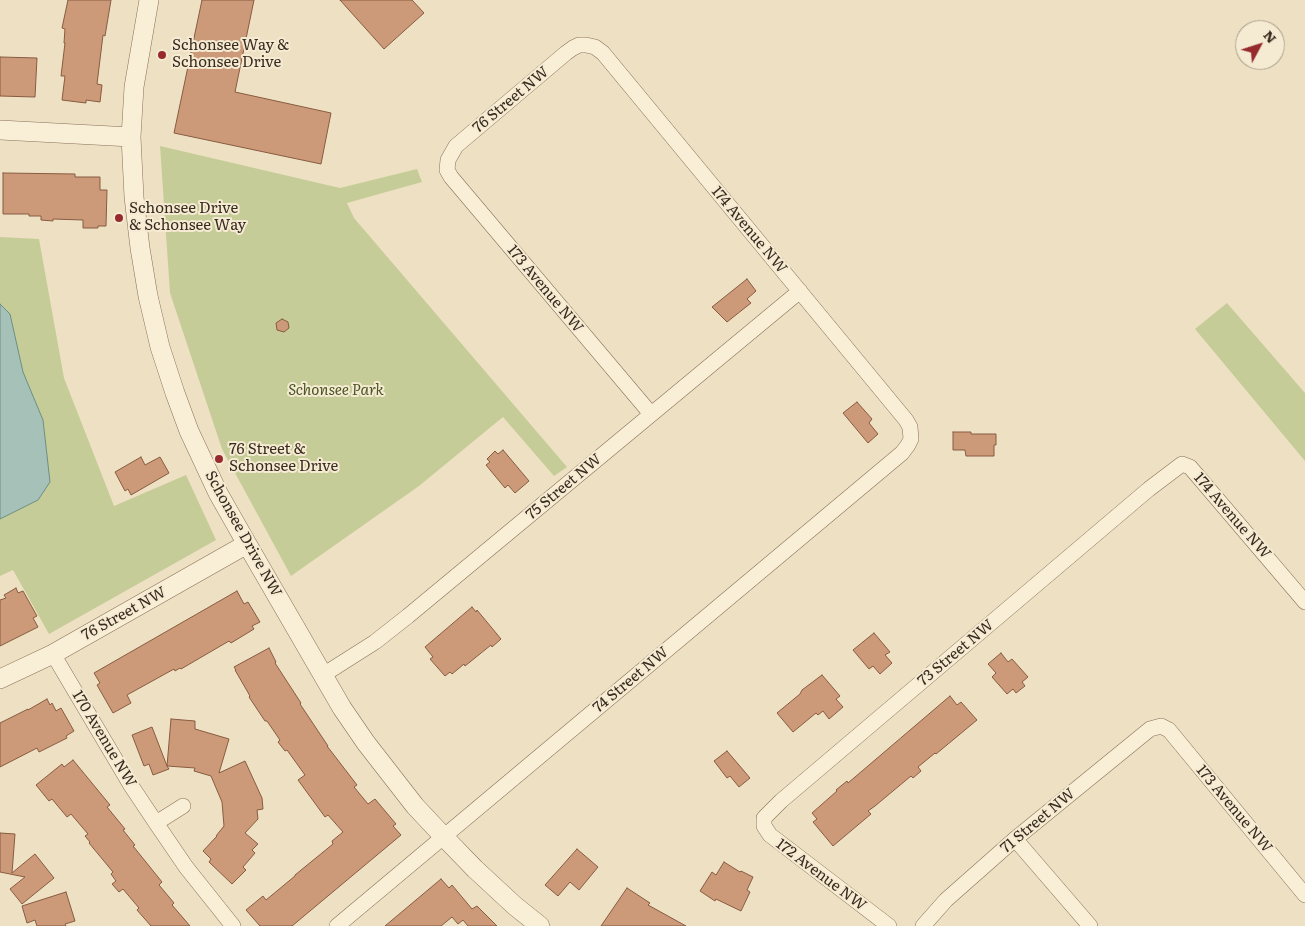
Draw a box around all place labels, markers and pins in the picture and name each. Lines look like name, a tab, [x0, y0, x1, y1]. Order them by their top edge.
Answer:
place label: Schonsee Way & Schonsee Drive	[172, 37, 289, 72]
marker: Schonsee Way & Schonsee Drive	[156, 49, 168, 61]
place label: Schonsee Drive & Schonsee Way	[129, 200, 246, 235]
marker: Schonsee Drive & Schonsee Way	[113, 212, 125, 224]
place label: 76 Street & Schonsee Drive	[229, 441, 338, 476]
marker: 76 Street & Schonsee Drive	[213, 453, 225, 465]

